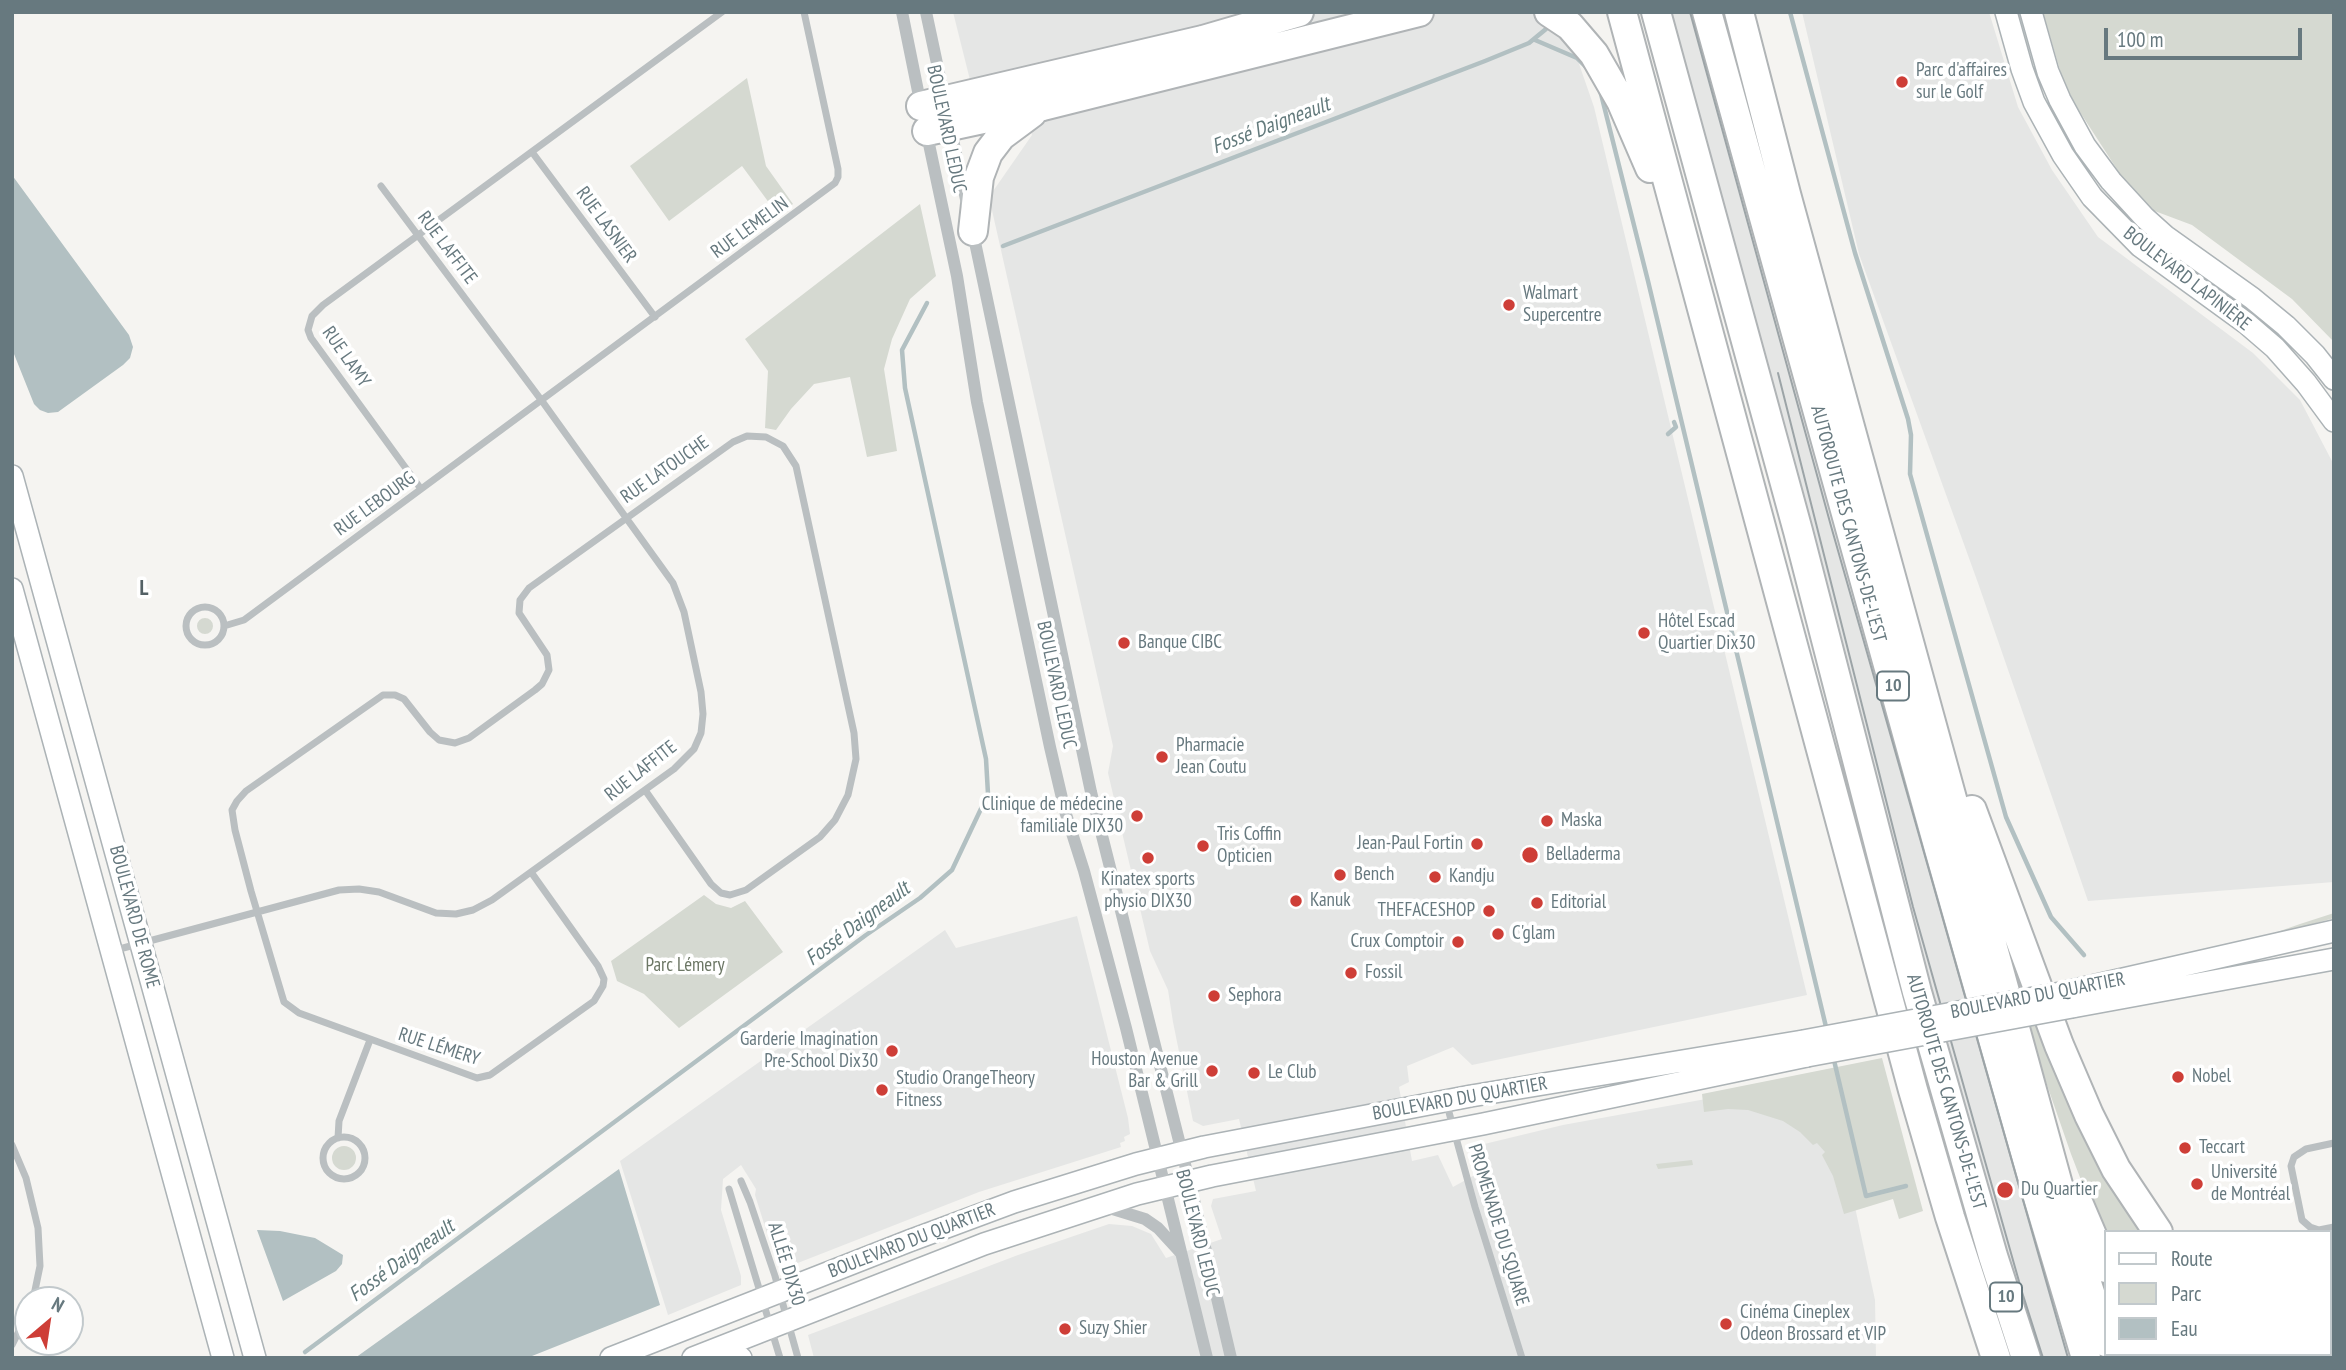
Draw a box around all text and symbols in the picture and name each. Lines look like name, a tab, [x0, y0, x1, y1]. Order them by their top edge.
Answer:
scale bar	[2108, 14, 2306, 58]
text: 100 m	[2117, 26, 2163, 53]
place label: Parc d'affaires sur le Golf	[1916, 60, 2007, 104]
street label: BOULEVARD LEDUC	[921, 63, 971, 195]
marker: Parc d'affaires sur le Golf	[1894, 74, 1910, 90]
water label: Fossé Daigneault	[1209, 92, 1333, 160]
street label: RUE LASNIER	[571, 183, 641, 267]
street label: RUE LEMELIN	[707, 192, 793, 264]
street label: RUE LAFFITE	[412, 207, 482, 289]
street label: BOULEVARD LAPINIÈRE	[2119, 222, 2255, 336]
place label: Walmart Supercentre	[1523, 283, 1602, 327]
marker: Walmart Supercentre	[1501, 297, 1517, 313]
street label: RUE LAMY	[317, 322, 375, 392]
street label: AUTOROUTE DES CANTONS-DE-L'EST	[1805, 403, 1891, 645]
street label: RUE LATOUCHE	[617, 431, 713, 509]
street label: RUE LEBOURG	[330, 467, 420, 541]
district label: L	[140, 576, 148, 602]
place label: Hôtel Escad Quartier Dix30	[1658, 611, 1755, 655]
street label: BOULEVARD LEDUC	[1031, 619, 1081, 751]
marker: Hôtel Escad Quartier Dix30	[1636, 625, 1652, 641]
place label: Banque CIBC	[1138, 632, 1222, 654]
marker: Banque CIBC	[1116, 635, 1132, 651]
road number: 10	[1877, 672, 1909, 700]
place label: Pharmacie Jean Coutu	[1176, 735, 1246, 779]
street label: RUE LAFFITE	[601, 736, 681, 806]
marker: Pharmacie Jean Coutu	[1154, 749, 1170, 765]
place label: Clinique de médecine familiale DIX30	[982, 794, 1123, 838]
marker: Clinique de médecine familiale DIX30	[1129, 808, 1145, 824]
place label: Maska	[1561, 810, 1602, 832]
marker: Maska	[1539, 813, 1555, 829]
place label: Tris Coffin Opticien	[1217, 824, 1281, 868]
place label: Jean-Paul Fortin	[1357, 833, 1463, 855]
marker: Jean-Paul Fortin	[1469, 836, 1485, 852]
marker: Tris Coffin Opticien	[1195, 838, 1211, 854]
street label: BOULEVARD DE ROME	[104, 843, 164, 991]
place label: Belladerma	[1546, 844, 1620, 866]
marker: Belladerma	[1520, 845, 1540, 865]
marker: Kinatex sports physio DIX30	[1140, 850, 1156, 866]
place label: Bench	[1354, 864, 1394, 886]
place label: Kandju	[1449, 866, 1494, 888]
marker: Bench	[1332, 867, 1348, 883]
place label: Kinatex sports physio DIX30	[1101, 869, 1195, 913]
marker: Kandju	[1427, 869, 1443, 885]
water label: Fossé Daigneault	[801, 877, 915, 971]
place label: Kanuk	[1310, 890, 1351, 912]
place label: Editorial	[1551, 892, 1606, 914]
marker: Kanuk	[1288, 893, 1304, 909]
marker: Editorial	[1529, 895, 1545, 911]
place label: THEFACESHOP	[1378, 900, 1475, 922]
marker: THEFACESHOP	[1481, 903, 1497, 919]
place label: C'glam	[1512, 923, 1555, 945]
marker: C'glam	[1490, 926, 1506, 942]
place label: Crux Comptoir	[1351, 931, 1444, 953]
marker: Crux Comptoir	[1450, 934, 1466, 950]
park label: Parc Lémery	[645, 955, 725, 977]
place label: Fossil	[1365, 962, 1402, 984]
marker: Fossil	[1343, 965, 1359, 981]
street label: BOULEVARD DU QUARTIER	[1949, 968, 2127, 1024]
street label: AUTOROUTE DES CANTONS-DE-L'EST	[1901, 971, 1991, 1213]
place label: Sephora	[1228, 985, 1282, 1007]
marker: Sephora	[1206, 988, 1222, 1004]
street label: RUE LÉMERY	[395, 1023, 483, 1071]
place label: Garderie Imagination Pre-School Dix30	[740, 1029, 878, 1073]
marker: Garderie Imagination Pre-School Dix30	[884, 1043, 900, 1059]
place label: Houston Avenue Bar & Grill	[1091, 1049, 1198, 1093]
place label: Le Club	[1268, 1062, 1317, 1084]
marker: Houston Avenue Bar & Grill	[1204, 1063, 1220, 1079]
marker: Le Club	[1246, 1065, 1262, 1081]
place label: Nobel	[2192, 1066, 2231, 1088]
place label: Studio OrangeTheory Fitness	[896, 1068, 1035, 1112]
marker: Nobel	[2170, 1069, 2186, 1085]
street label: BOULEVARD DU QUARTIER	[1371, 1072, 1549, 1126]
marker: Studio OrangeTheory Fitness	[874, 1082, 890, 1098]
place label: Teccart	[2199, 1137, 2245, 1159]
marker: Teccart	[2177, 1140, 2193, 1156]
street label: PROMENADE DU SQUARE	[1463, 1141, 1533, 1309]
place label: Université de Montréal	[2211, 1162, 2290, 1206]
street label: BOULEVARD LEDUC	[1170, 1167, 1224, 1299]
marker: Université de Montréal	[2189, 1176, 2205, 1192]
place label: Du Quartier	[2021, 1179, 2098, 1201]
marker: Du Quartier	[1995, 1180, 2015, 1200]
street label: BOULEVARD DU QUARTIER	[825, 1199, 999, 1283]
water label: Fossé Daigneault	[344, 1214, 460, 1308]
street label: ALLÉE DIX30	[763, 1220, 809, 1308]
legend	[2104, 1230, 2332, 1356]
text: Route	[2171, 1245, 2213, 1272]
text: Parc	[2171, 1280, 2202, 1307]
road number: 10	[1990, 1282, 2022, 1312]
north arrow	[14, 1286, 84, 1356]
text: N	[48, 1291, 69, 1317]
place label: Cinéma Cineplex Odeon Brossard et VIP	[1740, 1302, 1886, 1346]
text: Eau	[2171, 1315, 2198, 1342]
marker: Cinéma Cineplex Odeon Brossard et VIP	[1718, 1316, 1734, 1332]
place label: Suzy Shier	[1079, 1318, 1147, 1340]
marker: Suzy Shier	[1057, 1321, 1073, 1337]

